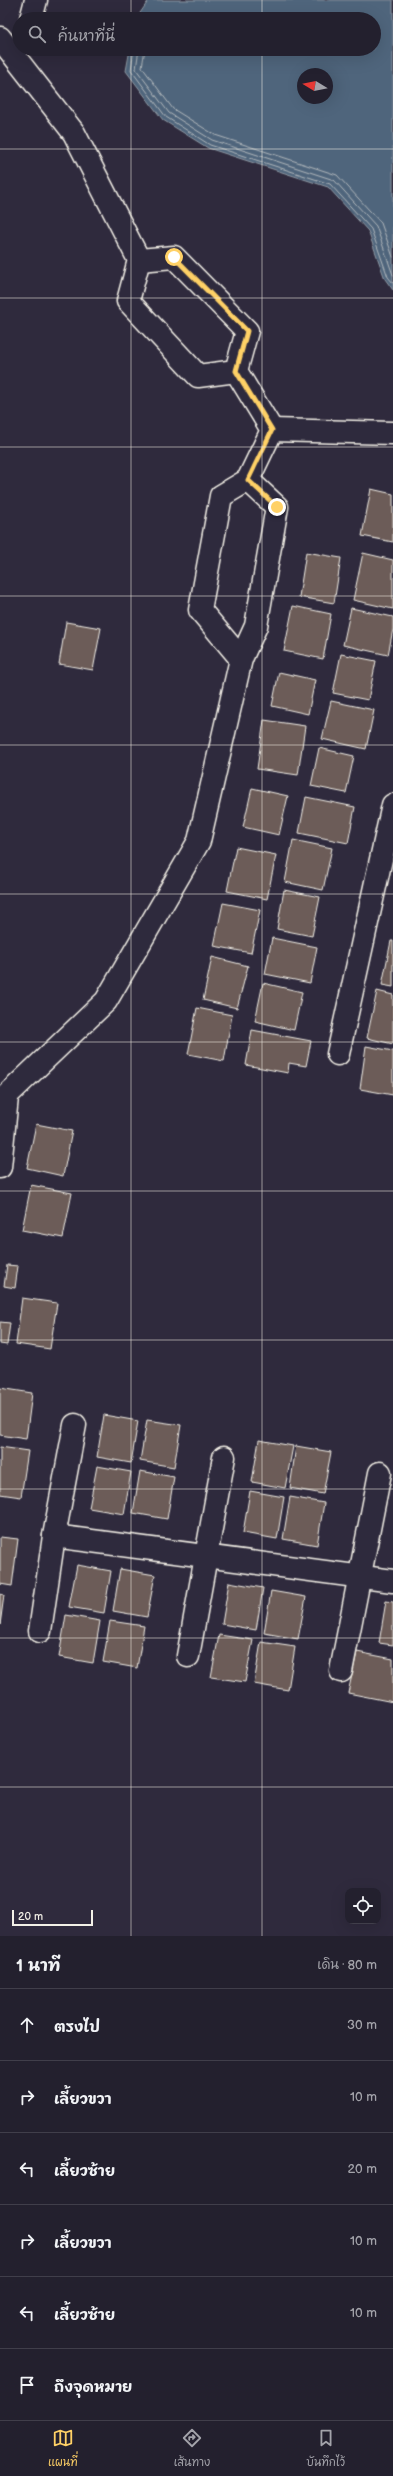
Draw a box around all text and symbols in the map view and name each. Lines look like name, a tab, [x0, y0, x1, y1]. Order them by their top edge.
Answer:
search box	[12, 12, 381, 56]
icon: search	[26, 23, 48, 45]
text: ค้นหาที่นี่	[58, 27, 115, 46]
north arrow	[297, 68, 333, 104]
route start	[165, 248, 183, 266]
route end	[268, 498, 286, 516]
map controls	[345, 1888, 381, 1924]
button: locate	[345, 1888, 381, 1924]
scale bar	[12, 1908, 93, 1927]
text: 20 m	[18, 1910, 43, 1923]
text: 1 นาที	[16, 1956, 61, 1976]
text: เดิน · 80 m	[317, 1957, 377, 1973]
icon: ahead	[16, 2014, 38, 2036]
text: 30 m	[347, 2017, 377, 2033]
text: ตรงไป	[54, 2018, 100, 2037]
icon: right	[16, 2086, 38, 2108]
text: 10 m	[350, 2089, 377, 2105]
text: เลี้ยวขวา	[54, 2090, 112, 2109]
icon: left	[16, 2158, 38, 2180]
text: 20 m	[347, 2161, 377, 2177]
text: เลี้ยวซ้าย	[54, 2162, 115, 2181]
icon: right	[16, 2230, 38, 2252]
text: 10 m	[350, 2233, 377, 2249]
text: เลี้ยวขวา	[54, 2234, 112, 2253]
icon: left	[16, 2302, 38, 2324]
text: 10 m	[350, 2305, 377, 2321]
text: เลี้ยวซ้าย	[54, 2306, 115, 2325]
icon: arrive	[16, 2374, 38, 2396]
text: ถึงจุดหมาย	[54, 2378, 132, 2397]
tab: แผนที่	[48, 2427, 78, 2470]
tab: เส้นทาง	[174, 2427, 210, 2470]
tab: บันทึกไว้	[306, 2427, 345, 2470]

